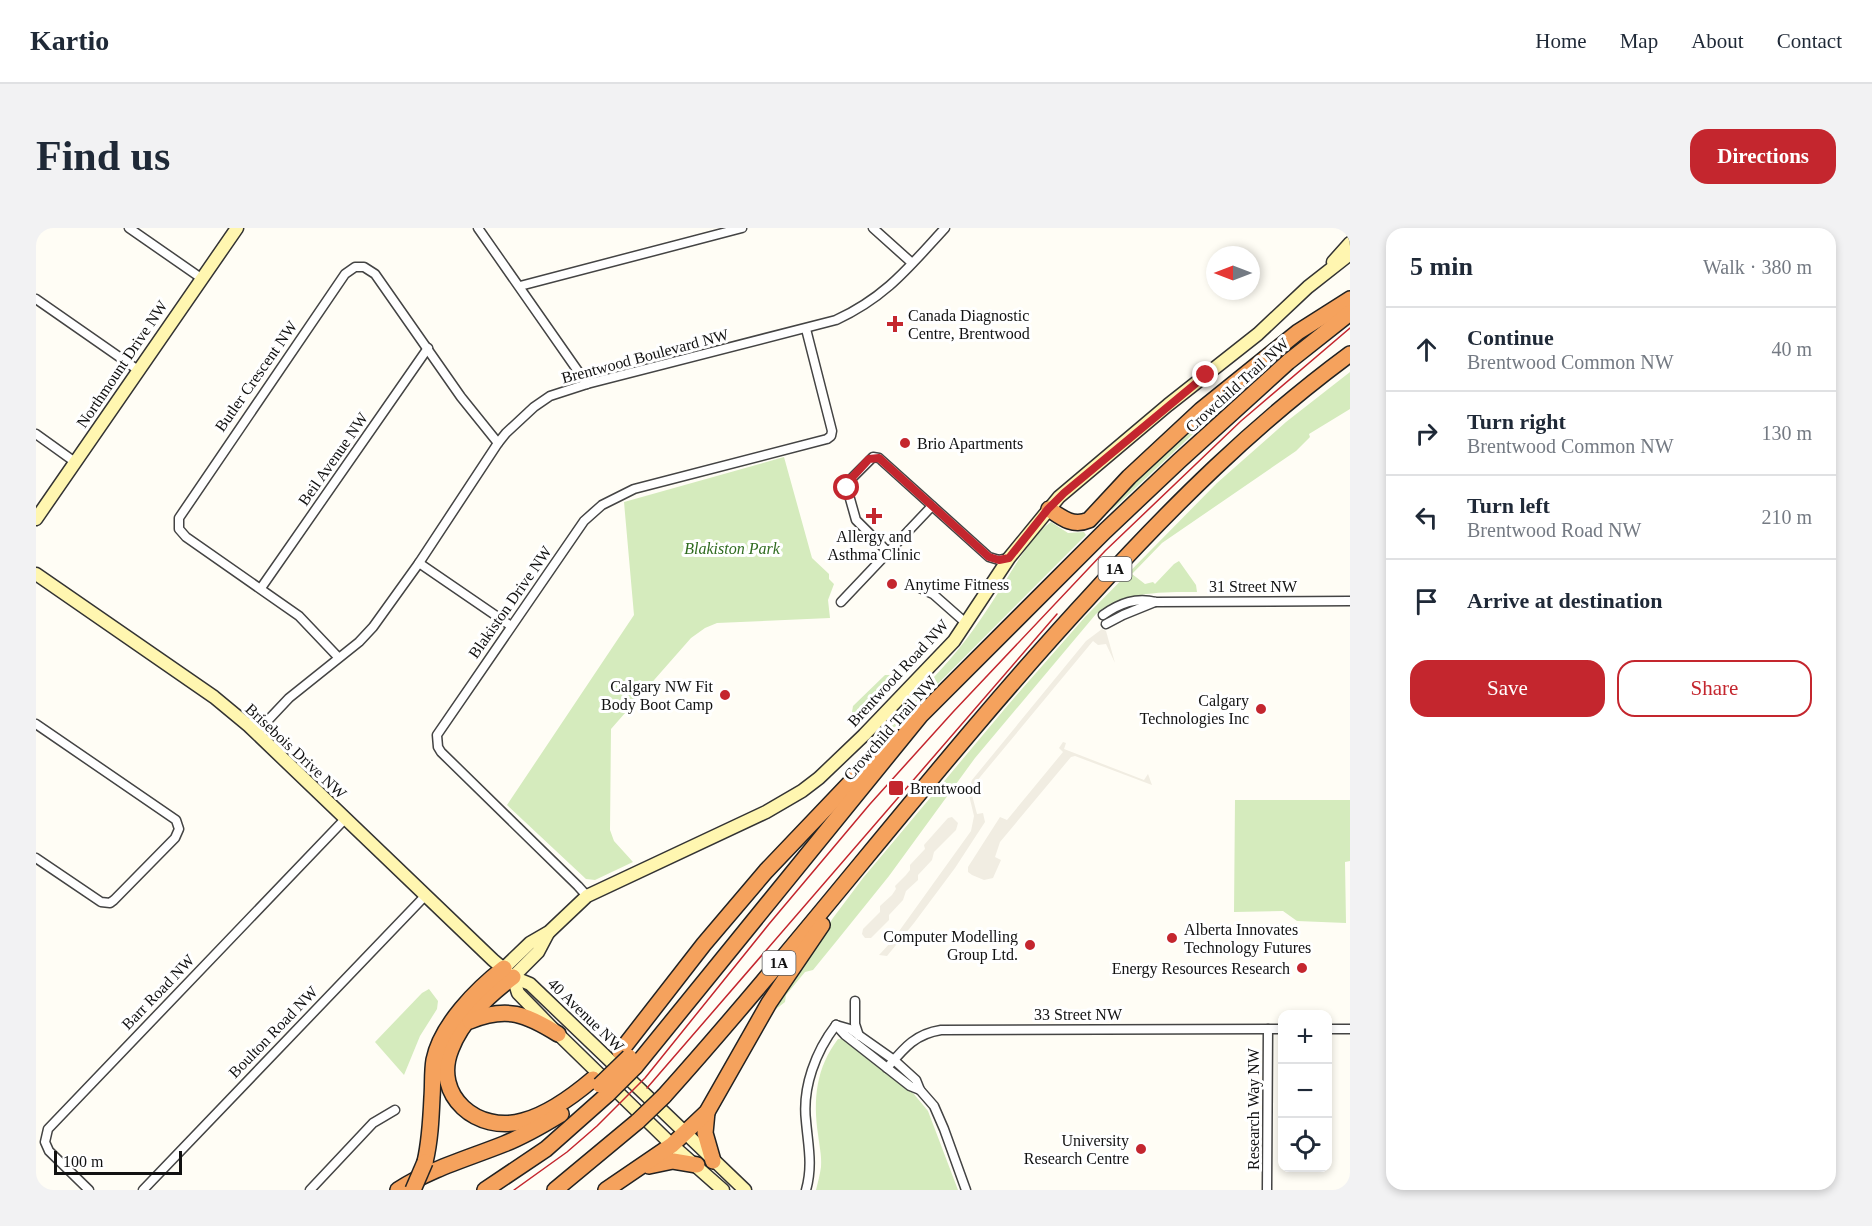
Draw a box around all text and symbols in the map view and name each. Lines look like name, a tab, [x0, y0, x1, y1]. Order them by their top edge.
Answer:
text: Kartio	[30, 25, 109, 56]
text: Home	[1535, 29, 1587, 53]
text: Map	[1620, 29, 1658, 53]
text: About	[1691, 29, 1744, 53]
text: Contact	[1777, 29, 1842, 53]
button: Directions	[1690, 129, 1836, 184]
text: Find us	[36, 133, 170, 179]
north arrow	[1206, 246, 1260, 300]
text: 5 min	[1410, 252, 1473, 281]
text: Walk · 380 m	[1703, 256, 1812, 278]
street label: Northmount Drive NW	[73, 297, 171, 431]
place label: Canada Diagnostic Centre, Brentwood	[908, 307, 1030, 342]
marker: Canada Diagnostic Centre, Brentwood	[886, 315, 904, 333]
street label: Butler Crescent NW	[212, 317, 301, 434]
street label: Brentwood Boulevard NW	[560, 325, 731, 387]
text: Continue	[1467, 325, 1554, 350]
icon: ahead	[1410, 333, 1443, 366]
street label: Crowchild Trail NW	[1182, 334, 1293, 436]
text: 40 m	[1771, 338, 1812, 360]
text: Brentwood Common NW	[1467, 351, 1674, 373]
route end	[1192, 361, 1218, 387]
street label: Beil Avenue NW	[295, 409, 372, 509]
text: Turn right	[1467, 409, 1566, 434]
icon: right	[1410, 417, 1443, 450]
text: 130 m	[1761, 422, 1812, 444]
place label: Brio Apartments	[917, 435, 1023, 453]
text: Brentwood Common NW	[1467, 435, 1674, 457]
marker: Brio Apartments	[898, 436, 912, 450]
route start	[833, 474, 859, 500]
text: Turn left	[1467, 493, 1550, 518]
icon: left	[1410, 501, 1443, 534]
text: 210 m	[1761, 506, 1812, 528]
marker: Allergy and Asthma Clinic	[865, 507, 883, 525]
text: Brentwood Road NW	[1467, 519, 1641, 541]
place label: Allergy and Asthma Clinic	[828, 528, 920, 563]
park label: Blakiston Park	[684, 540, 781, 557]
street label: Blakiston Drive NW	[465, 542, 555, 661]
road number: 1A	[1098, 557, 1132, 581]
place label: Anytime Fitness	[904, 576, 1009, 594]
marker: Anytime Fitness	[885, 577, 899, 591]
street label: 31 Street NW	[1209, 578, 1298, 595]
icon: arrive	[1410, 585, 1443, 618]
text: Arrive at destination	[1467, 588, 1663, 613]
street label: Brentwood Road NW	[844, 616, 952, 730]
button: Save	[1410, 660, 1605, 717]
button: Share	[1617, 660, 1812, 717]
street label: Crowchild Trail NW	[840, 672, 940, 784]
place label: Calgary NW Fit Body Boot Camp	[601, 678, 714, 714]
marker: Calgary NW Fit Body Boot Camp	[718, 688, 732, 702]
place label: Calgary Technologies Inc	[1139, 692, 1249, 728]
street label: Brisebois Drive NW	[242, 700, 351, 803]
marker: Calgary Technologies Inc	[1254, 702, 1268, 716]
marker: Brentwood	[887, 779, 905, 797]
place label: Brentwood	[910, 780, 981, 797]
place label: Alberta Innovates Technology Futures	[1184, 921, 1311, 957]
place label: Computer Modelling Group Ltd.	[883, 928, 1018, 964]
marker: Alberta Innovates Technology Futures	[1165, 931, 1179, 945]
marker: Computer Modelling Group Ltd.	[1023, 938, 1037, 952]
street label: Barr Road NW	[118, 951, 198, 1033]
road number: 1A	[762, 951, 796, 975]
place label: Energy Resources Research	[1112, 960, 1290, 978]
marker: Energy Resources Research	[1295, 961, 1309, 975]
street label: 40 Avenue NW	[545, 975, 628, 1056]
street label: Boulton Road NW	[225, 982, 321, 1081]
street label: 33 Street NW	[1034, 1006, 1123, 1023]
map controls	[1278, 1010, 1332, 1172]
button: +	[1278, 1010, 1332, 1064]
street label: Research Way NW	[1245, 1047, 1263, 1170]
button: −	[1278, 1064, 1332, 1118]
button: locate	[1278, 1118, 1332, 1172]
place label: University Research Centre	[1024, 1132, 1129, 1167]
marker: University Research Centre	[1134, 1142, 1148, 1156]
scale bar	[54, 1148, 182, 1176]
text: 100 m	[63, 1153, 103, 1170]

